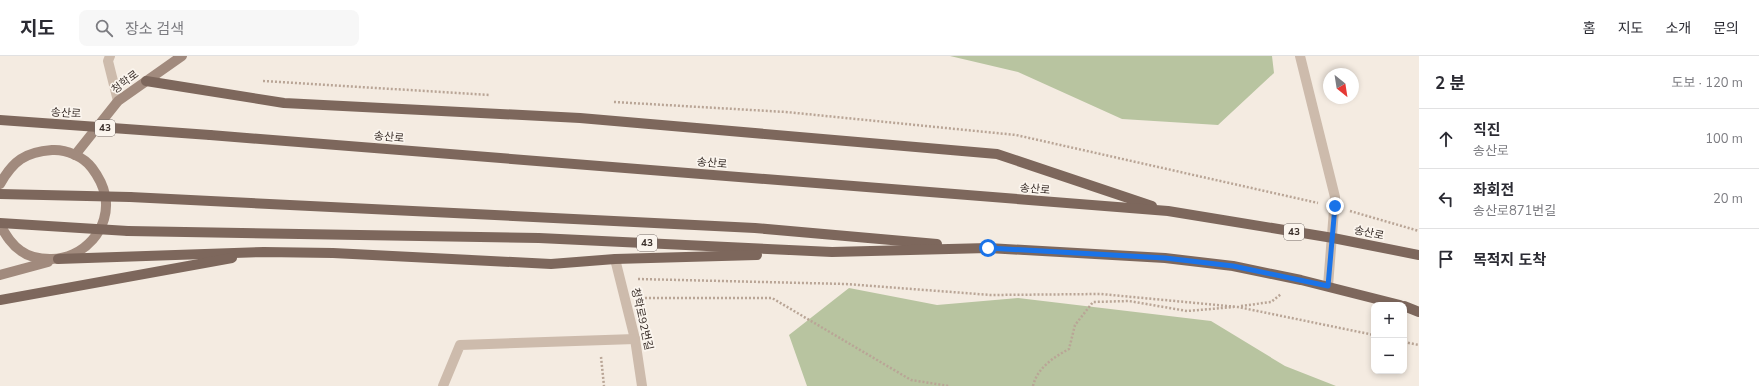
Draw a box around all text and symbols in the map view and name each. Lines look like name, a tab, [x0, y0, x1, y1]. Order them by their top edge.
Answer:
search box	[79, 10, 359, 46]
text: 지도	[20, 16, 55, 42]
icon: search	[93, 17, 115, 39]
text: 장소 검색	[125, 19, 184, 39]
text: 홈	[1583, 19, 1596, 38]
text: 지도	[1618, 19, 1643, 38]
text: 소개	[1665, 19, 1691, 38]
text: 문의	[1713, 19, 1739, 38]
street label: 청학로	[108, 67, 142, 97]
north arrow	[1323, 68, 1359, 104]
text: 2 분	[1435, 72, 1465, 95]
text: 도보 · 120 m	[1672, 74, 1743, 92]
street label: 송산로	[50, 104, 82, 122]
road number: 43	[95, 120, 115, 136]
text: 직진	[1473, 120, 1501, 140]
street label: 송산로	[373, 128, 405, 146]
icon: ahead	[1435, 128, 1457, 150]
text: 100 m	[1705, 130, 1743, 148]
text: 송산로	[1473, 142, 1509, 160]
street label: 송산로	[696, 154, 728, 172]
street label: 송산로	[1019, 180, 1051, 198]
text: 좌회전	[1473, 180, 1514, 200]
icon: left	[1435, 188, 1457, 210]
text: 20 m	[1713, 190, 1743, 208]
route end	[1326, 197, 1344, 215]
text: 송산로871번길	[1473, 202, 1556, 220]
street label: 송산로	[1353, 223, 1385, 243]
road number: 43	[1284, 224, 1304, 240]
road number: 43	[637, 235, 657, 251]
route start	[979, 239, 997, 257]
icon: arrive	[1435, 248, 1457, 270]
text: 목적지 도착	[1473, 250, 1546, 270]
street label: 청학로92번길	[628, 286, 656, 352]
map controls	[1371, 302, 1407, 374]
button: +	[1371, 302, 1407, 338]
button: −	[1371, 338, 1407, 374]

